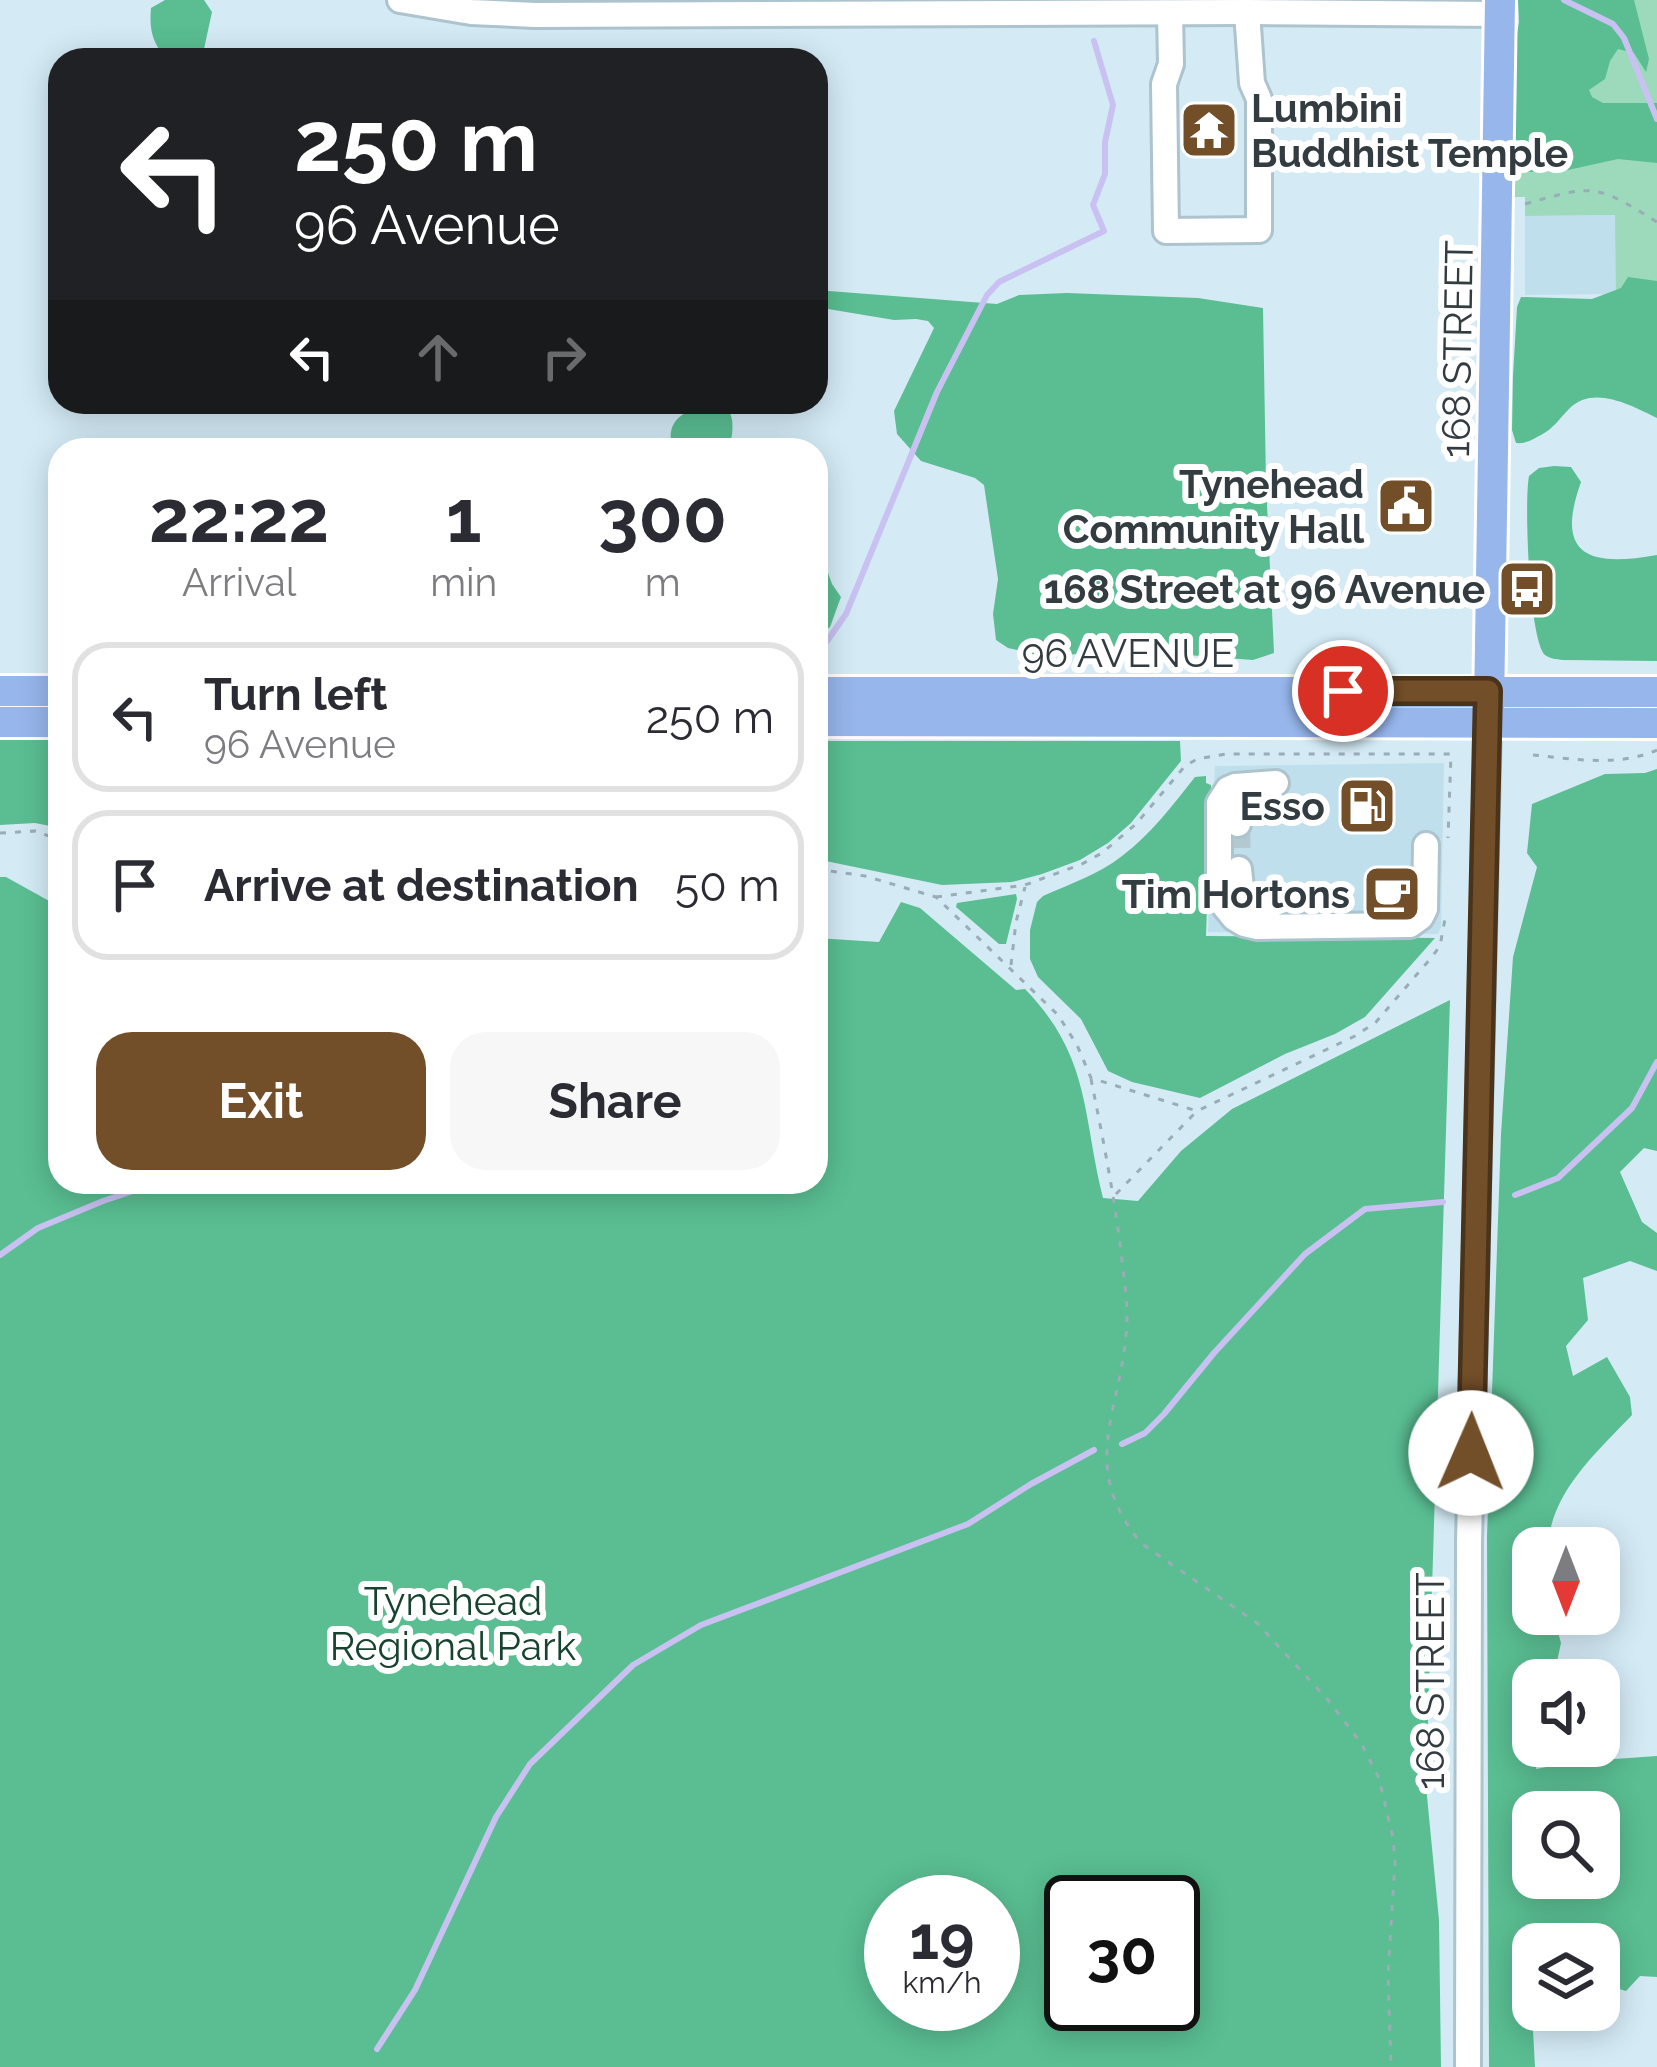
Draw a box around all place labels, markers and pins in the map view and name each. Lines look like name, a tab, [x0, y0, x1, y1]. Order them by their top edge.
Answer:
place label: Lumbini Buddhist Temple	[1251, 85, 1568, 176]
temple icon: Lumbini Buddhist Temple	[1178, 99, 1240, 161]
place label: Tynehead Community Hall	[1063, 461, 1365, 552]
public building icon: Tynehead Community Hall	[1375, 475, 1437, 537]
bus stop icon: 168 Street at 96 Avenue	[1496, 558, 1558, 620]
place label: 168 Street at 96 Avenue	[1044, 566, 1485, 612]
pin	[1292, 640, 1394, 742]
fuel station icon: Esso	[1336, 775, 1398, 837]
place label: Esso	[1239, 783, 1325, 829]
cafe icon: Tim Hortons	[1361, 863, 1423, 925]
place label: Tim Hortons	[1122, 871, 1350, 917]

